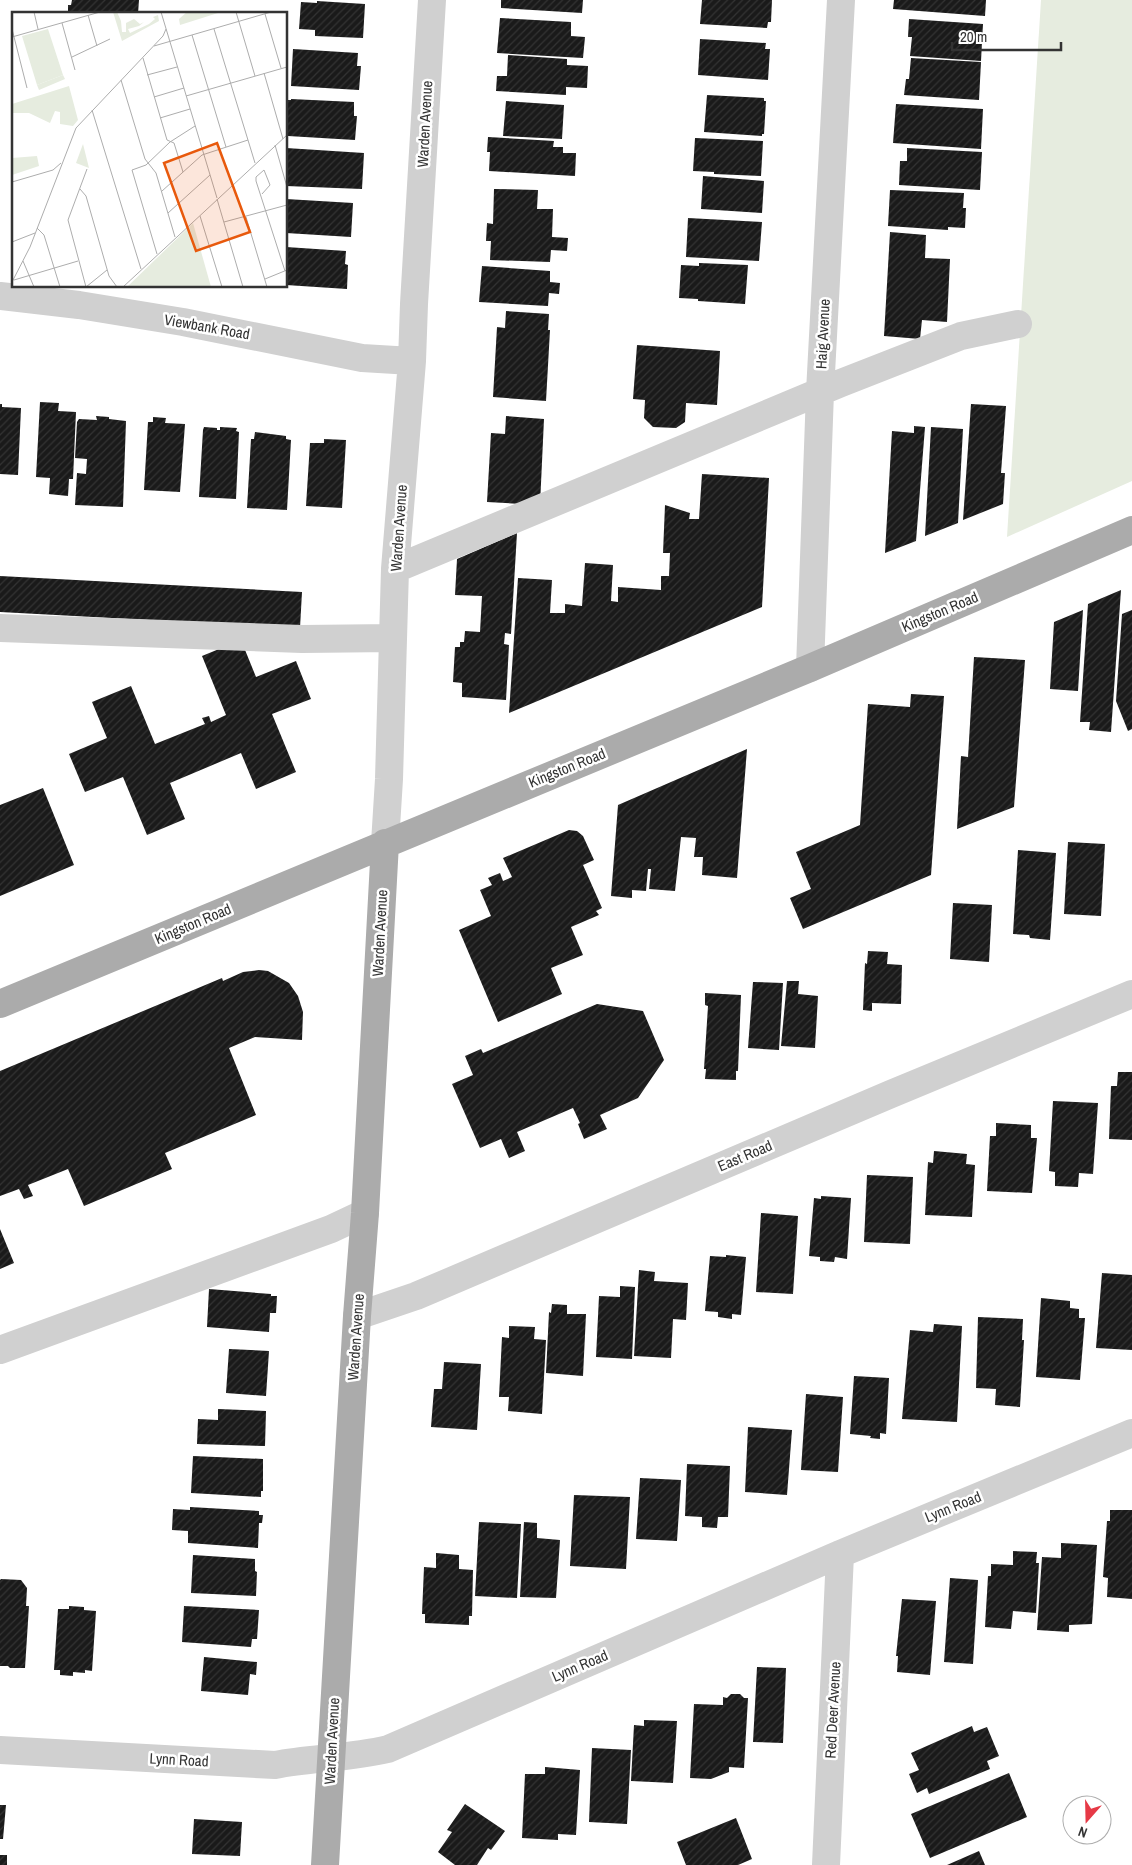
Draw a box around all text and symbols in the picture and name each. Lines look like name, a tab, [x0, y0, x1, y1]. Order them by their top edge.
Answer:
inset map	[12, 12, 288, 288]
scale bar	[952, 20, 1061, 52]
text: 20 m	[960, 26, 987, 47]
street label: Warden Avenue	[412, 80, 437, 168]
street label: Haig Avenue	[810, 298, 835, 370]
street label: Viewbank Road	[163, 309, 252, 344]
street label: Warden Avenue	[385, 484, 412, 572]
street label: Kingston Road	[898, 586, 981, 637]
street label: Kingston Road	[525, 743, 608, 793]
street label: Warden Avenue	[367, 889, 392, 977]
street label: Kingston Road	[151, 898, 234, 949]
street label: East Road	[714, 1135, 775, 1176]
street label: Warden Avenue	[342, 1293, 369, 1381]
street label: Lynn Road	[922, 1486, 984, 1527]
street label: Lynn Road	[549, 1644, 611, 1687]
street label: Red Deer Avenue	[819, 1661, 846, 1759]
street label: Warden Avenue	[319, 1697, 344, 1785]
street label: Lynn Road	[149, 1747, 209, 1772]
north arrow	[1062, 1795, 1112, 1845]
text: N	[1076, 1822, 1090, 1842]

